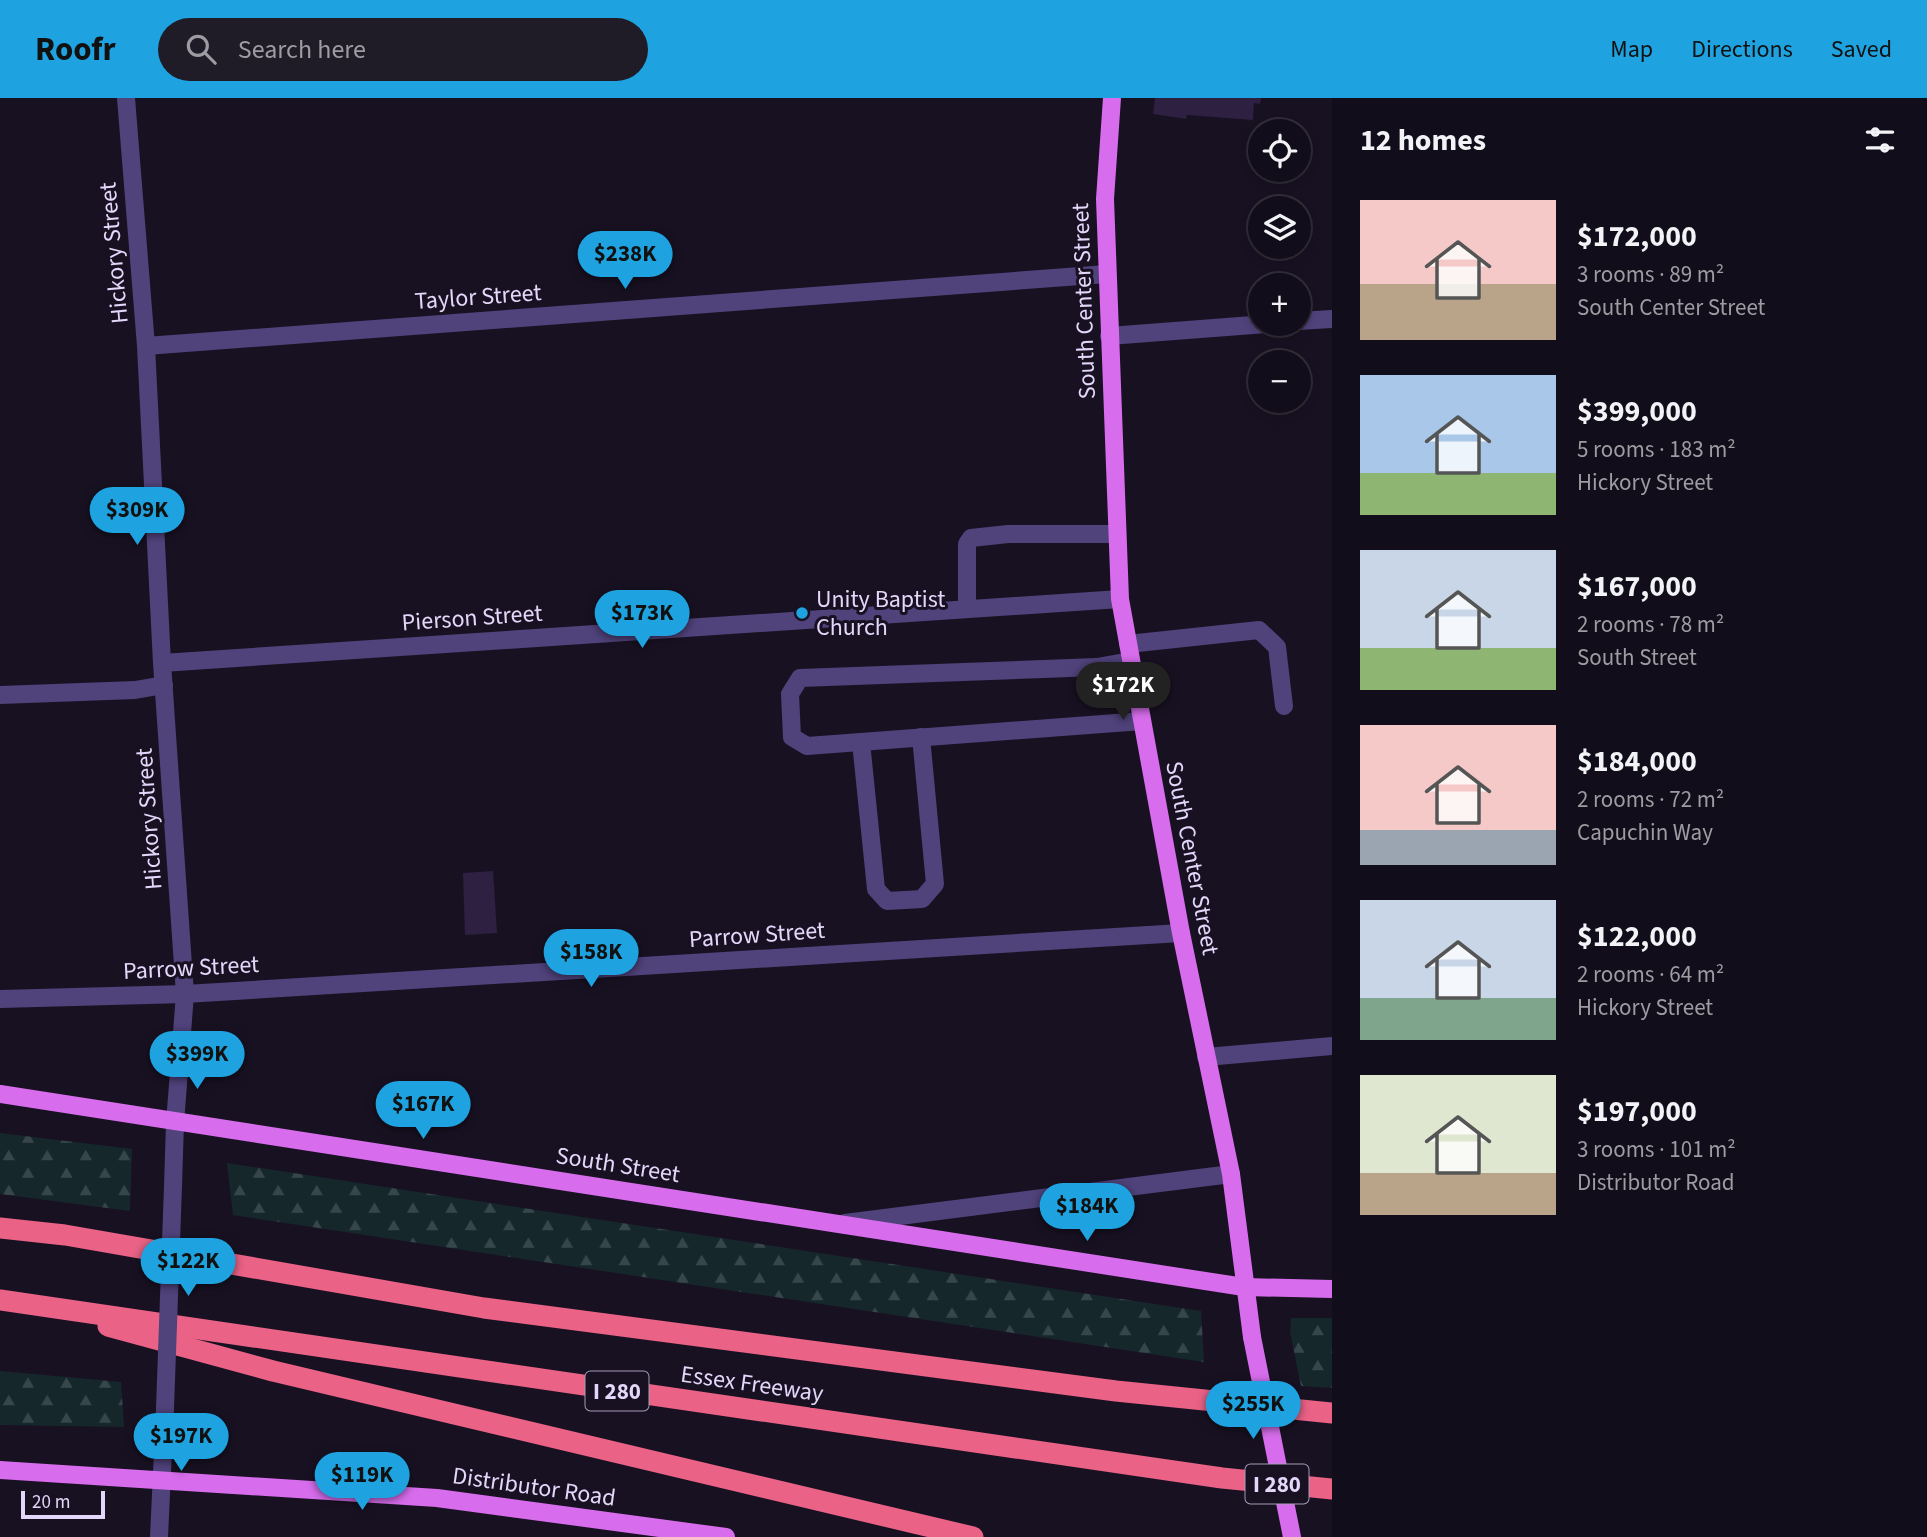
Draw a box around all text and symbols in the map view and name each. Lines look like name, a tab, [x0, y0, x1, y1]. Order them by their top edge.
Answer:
search box	[158, 18, 648, 81]
text: Roofr	[35, 26, 116, 73]
icon: search	[182, 30, 220, 68]
text: Search here	[238, 31, 366, 68]
text: Map	[1610, 32, 1653, 67]
text: Directions	[1691, 32, 1793, 67]
text: Saved	[1831, 32, 1892, 67]
map controls	[1248, 119, 1311, 413]
button: locate	[1248, 119, 1311, 182]
text: 12 homes	[1360, 119, 1486, 162]
icon: filters	[1861, 121, 1899, 159]
street label: Hickory Street	[90, 181, 138, 325]
button: layers	[1248, 196, 1311, 259]
street label: South Center Street	[1063, 202, 1105, 400]
text: $172,000	[1577, 215, 1697, 258]
icon: home	[1416, 228, 1500, 312]
pin: $238K	[576, 232, 674, 291]
text: $238K	[594, 237, 656, 270]
text: 3 rooms · 89 m²	[1577, 258, 1724, 291]
button: +	[1248, 273, 1311, 336]
street label: Taylor Street	[414, 275, 542, 319]
text: South Center Street	[1577, 291, 1765, 324]
button: −	[1248, 350, 1311, 413]
text: $399,000	[1577, 390, 1697, 433]
icon: home	[1416, 403, 1500, 487]
text: 5 rooms · 183 m²	[1577, 433, 1736, 466]
text: Hickory Street	[1577, 466, 1713, 499]
pin: $309K	[88, 488, 186, 547]
text: $309K	[106, 493, 168, 526]
text: $167,000	[1577, 565, 1697, 608]
icon: home	[1416, 578, 1500, 662]
place label: Unity Baptist Church	[816, 582, 945, 645]
pin: $173K	[593, 590, 691, 650]
street label: Pierson Street	[401, 596, 543, 640]
text: $173K	[611, 596, 673, 629]
marker: Unity Baptist Church	[794, 605, 810, 621]
text: 2 rooms · 78 m²	[1577, 608, 1724, 641]
text: South Street	[1577, 641, 1697, 674]
pin: $172K	[1074, 662, 1172, 722]
text: $172K	[1092, 668, 1154, 701]
text: $184,000	[1577, 740, 1697, 783]
street label: Hickory Street	[127, 747, 171, 891]
icon: home	[1416, 753, 1500, 837]
street label: South Center Street	[1156, 758, 1228, 958]
text: 2 rooms · 72 m²	[1577, 783, 1724, 816]
text: Capuchin Way	[1577, 816, 1713, 849]
street label: Parrow Street	[688, 913, 826, 957]
text: $122,000	[1577, 915, 1697, 958]
icon: home	[1416, 928, 1500, 1012]
pin: $158K	[542, 930, 640, 989]
text: $158K	[560, 935, 622, 968]
street label: Parrow Street	[122, 947, 260, 989]
text: 2 rooms · 64 m²	[1577, 958, 1724, 991]
text: Hickory Street	[1577, 991, 1713, 1024]
pin: $399K	[148, 1032, 246, 1091]
text: $399K	[166, 1037, 228, 1070]
pin: $167K	[374, 1082, 472, 1141]
text: $167K	[392, 1087, 454, 1120]
text: $197,000	[1577, 1090, 1697, 1133]
icon: home	[1416, 1103, 1500, 1187]
text: 3 rooms · 101 m²	[1577, 1133, 1736, 1166]
street label: South Street	[554, 1138, 682, 1192]
text: Distributor Road	[1577, 1166, 1735, 1199]
pin: $184K	[1038, 1184, 1136, 1243]
text: $184K	[1056, 1189, 1118, 1222]
pin: $122K	[139, 1238, 237, 1298]
text: $122K	[157, 1244, 219, 1277]
street label: Essex Freeway	[678, 1357, 826, 1411]
road number: I 280	[586, 1372, 648, 1410]
pin: $255K	[1204, 1382, 1302, 1441]
text: $255K	[1222, 1387, 1284, 1420]
pin: $197K	[132, 1414, 230, 1473]
text: $197K	[150, 1419, 212, 1452]
pin: $119K	[313, 1452, 411, 1512]
text: $119K	[331, 1458, 393, 1491]
street label: Distributor Road	[450, 1458, 618, 1516]
road number: I 280	[1246, 1464, 1308, 1504]
scale bar	[21, 1488, 105, 1520]
text: 20 m	[32, 1489, 70, 1516]

